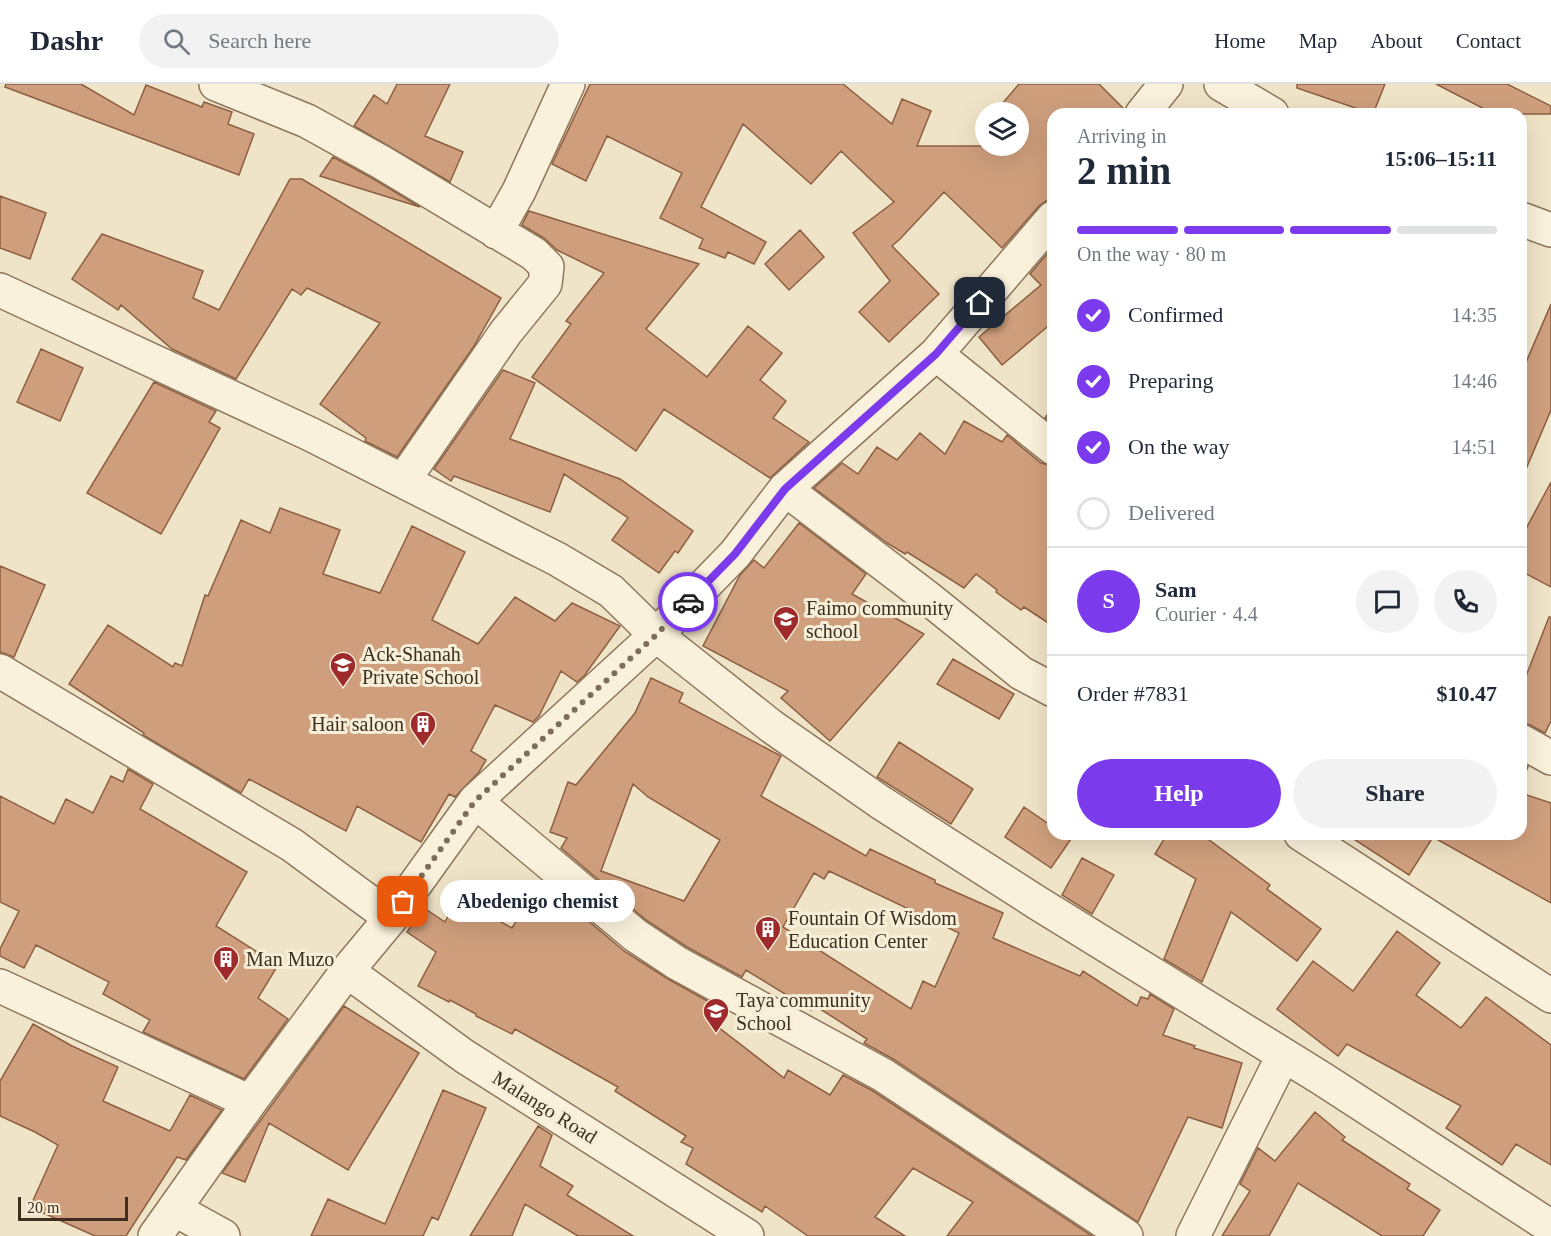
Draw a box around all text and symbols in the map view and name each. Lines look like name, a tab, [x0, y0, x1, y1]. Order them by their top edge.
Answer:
search box	[139, 14, 559, 68]
text: Dashr	[30, 25, 103, 56]
icon: search	[160, 25, 193, 58]
text: Search here	[208, 28, 311, 53]
text: Home	[1214, 29, 1266, 53]
text: Map	[1299, 29, 1337, 53]
text: About	[1370, 29, 1423, 53]
text: Contact	[1456, 29, 1521, 53]
map controls	[975, 102, 1029, 156]
button: layers	[975, 102, 1029, 156]
text: Arriving in	[1077, 125, 1166, 147]
text: 15:06–15:11	[1385, 146, 1497, 171]
text: 2 min	[1077, 149, 1171, 192]
text: On the way · 80 m	[1077, 243, 1226, 265]
pin	[954, 277, 1005, 328]
icon: home	[963, 286, 996, 319]
icon: check	[1077, 299, 1110, 332]
text: Confirmed	[1128, 302, 1223, 327]
text: 14:35	[1451, 304, 1497, 326]
icon: check	[1077, 365, 1110, 398]
text: Preparing	[1128, 368, 1214, 393]
text: 14:46	[1451, 370, 1497, 392]
icon: check	[1077, 431, 1110, 464]
text: On the way	[1128, 434, 1229, 459]
text: 14:51	[1451, 436, 1497, 458]
text: Delivered	[1128, 500, 1215, 525]
button: chat	[1356, 570, 1419, 633]
button: phone	[1434, 570, 1497, 633]
courier	[658, 572, 718, 632]
text: Sam	[1155, 577, 1197, 602]
icon: car	[672, 586, 705, 619]
text: S	[1102, 588, 1115, 613]
place label: Faimo community school	[806, 597, 953, 642]
text: Courier · 4.4	[1155, 603, 1258, 625]
school or university icon: Faimo community school	[771, 604, 801, 642]
place label: Ack-Shanah Private School	[362, 643, 480, 688]
school or university icon: Ack-Shanah Private School	[328, 650, 358, 688]
text: Order #7831	[1077, 681, 1189, 706]
text: $10.47	[1437, 681, 1497, 706]
building icon: Hair saloon	[408, 709, 438, 747]
place label: Hair saloon	[311, 713, 404, 735]
button: Help	[1077, 759, 1281, 828]
button: Share	[1293, 759, 1497, 828]
pin	[377, 876, 428, 927]
callout: Abedenigo chemist	[439, 881, 634, 923]
icon: bag	[386, 885, 419, 918]
text: Abedenigo chemist	[457, 890, 618, 912]
place label: Fountain Of Wisdom Education Center	[788, 907, 957, 952]
building icon: Fountain Of Wisdom Education Center	[753, 914, 783, 952]
building icon: Man Muzo	[211, 944, 241, 982]
place label: Man Muzo	[246, 948, 334, 970]
place label: Taya community School	[736, 989, 871, 1034]
school or university icon: Taya community School	[701, 996, 731, 1034]
street label: Malango Road	[488, 1066, 601, 1149]
scale bar	[18, 1194, 128, 1222]
text: 20 m	[27, 1199, 59, 1216]

